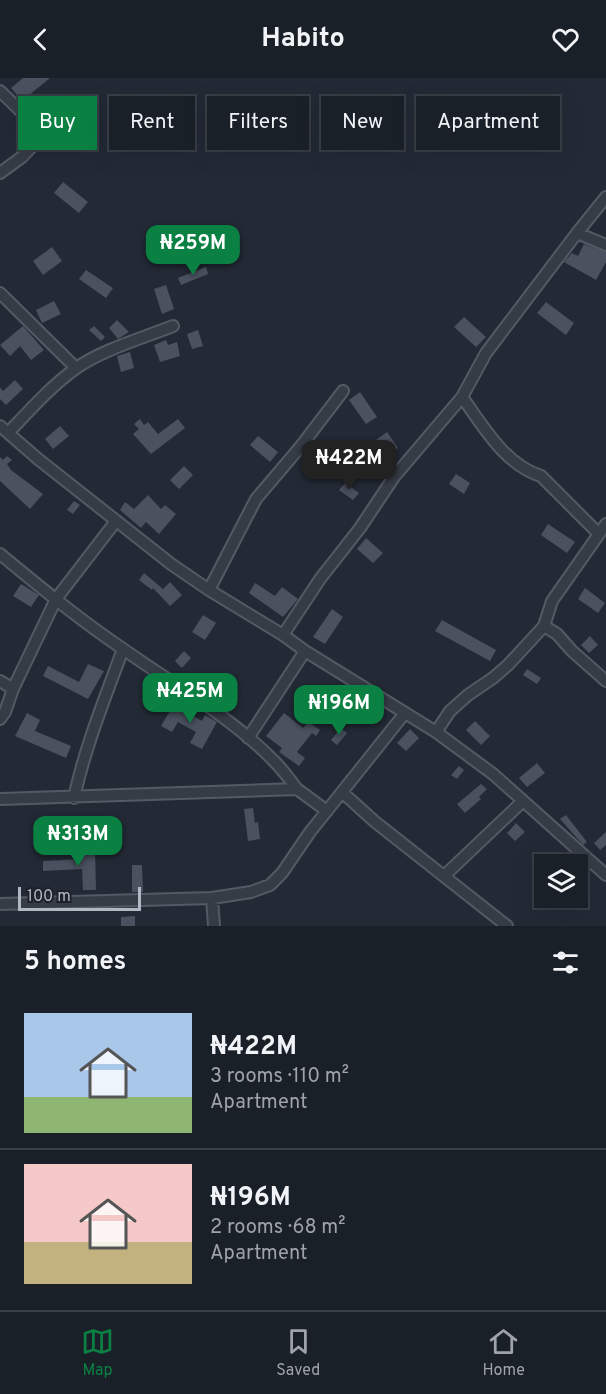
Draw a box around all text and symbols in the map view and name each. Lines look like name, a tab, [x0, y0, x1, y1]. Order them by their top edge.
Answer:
text: Habito	[261, 22, 345, 56]
icon: back	[24, 23, 57, 56]
icon: heart	[549, 23, 582, 56]
chip: Buy	[18, 96, 97, 150]
chip: Rent	[109, 96, 195, 150]
chip: Filters	[207, 96, 309, 150]
chip: New	[321, 96, 404, 150]
chip: Apartment	[416, 96, 560, 150]
pin: ₦259M	[151, 225, 235, 276]
text: ₦259M	[160, 231, 226, 257]
pin: ₦422M	[307, 440, 391, 491]
text: ₦422M	[316, 446, 382, 472]
pin: ₦425M	[148, 673, 232, 724]
text: ₦425M	[157, 679, 223, 705]
pin: ₦196M	[297, 685, 381, 736]
text: ₦196M	[308, 691, 370, 717]
pin: ₦313M	[36, 816, 120, 867]
text: ₦313M	[47, 822, 109, 848]
map controls	[534, 854, 588, 908]
button: layers	[534, 854, 588, 908]
scale bar	[18, 884, 141, 912]
text: 100 m	[27, 887, 71, 907]
text: 5 homes	[24, 946, 126, 979]
icon: filters	[549, 946, 582, 979]
text: ₦422M	[210, 1031, 297, 1064]
icon: home	[72, 1037, 144, 1109]
text: 3 rooms · 110 m²	[210, 1064, 349, 1090]
text: Apartment	[210, 1090, 308, 1116]
text: ₦196M	[210, 1182, 291, 1215]
icon: home	[72, 1188, 144, 1260]
text: 2 rooms · 68 m²	[210, 1215, 346, 1241]
text: Apartment	[210, 1241, 308, 1267]
tab: Map	[81, 1325, 114, 1381]
tab: Saved	[276, 1325, 320, 1381]
tab: Home	[482, 1325, 525, 1381]

